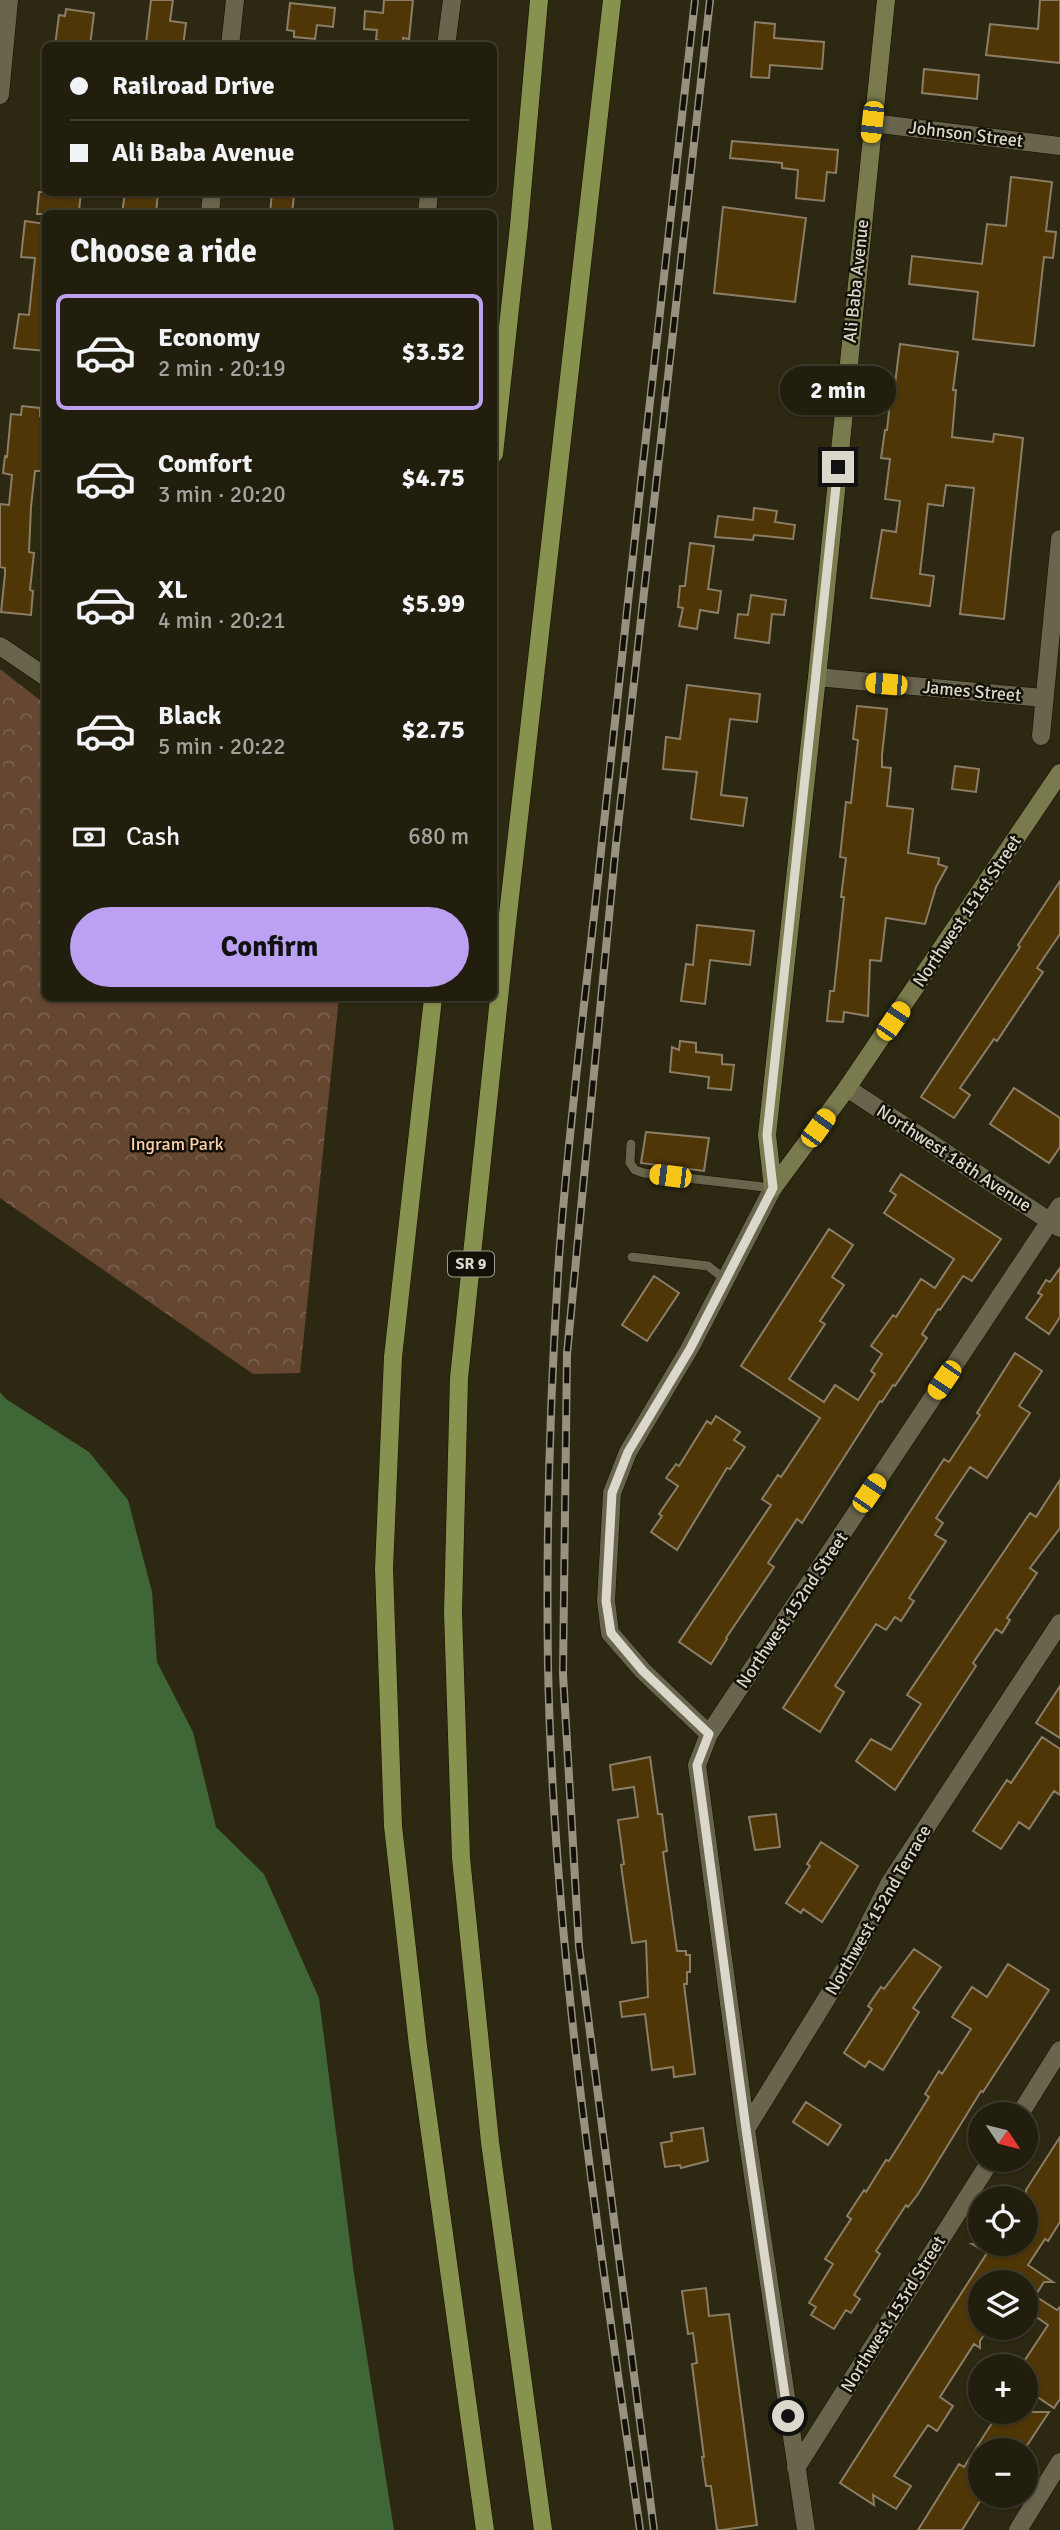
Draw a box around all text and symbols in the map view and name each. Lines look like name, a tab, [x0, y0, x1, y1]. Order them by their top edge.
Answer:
text: Railroad Drive	[112, 70, 275, 102]
car	[860, 100, 885, 144]
street label: Johnson Street	[908, 116, 1024, 152]
text: Ali Baba Avenue	[112, 137, 294, 169]
street label: Ali Baba Avenue	[839, 218, 873, 344]
text: Choose a ride	[70, 232, 257, 271]
icon: car	[74, 321, 137, 384]
text: Economy	[158, 322, 260, 354]
text: $3.52	[401, 336, 465, 368]
text: 2 min · 20:19	[158, 354, 286, 383]
callout: 2 min	[780, 365, 896, 414]
text: 2 min	[810, 376, 866, 405]
icon: car	[74, 447, 137, 510]
text: Comfort	[158, 448, 252, 480]
route end	[822, 451, 854, 483]
text: $4.75	[401, 462, 465, 494]
text: 3 min · 20:20	[158, 480, 286, 509]
icon: car	[74, 573, 137, 636]
text: XL	[158, 574, 188, 606]
text: $5.99	[401, 588, 465, 620]
text: 4 min · 20:21	[158, 606, 286, 635]
car	[865, 672, 908, 696]
street label: James Street	[922, 676, 1022, 706]
icon: car	[74, 699, 137, 762]
text: Black	[158, 700, 221, 732]
text: $2.75	[401, 714, 465, 746]
text: 5 min · 20:22	[158, 732, 286, 761]
icon: cash	[70, 818, 108, 856]
text: Cash	[126, 821, 180, 853]
text: 680 m	[408, 822, 469, 851]
street label: Northwest 151st Street	[908, 831, 1026, 991]
button: Confirm	[70, 907, 469, 987]
car	[873, 998, 914, 1044]
street label: Northwest 18th Avenue	[872, 1100, 1036, 1216]
car	[798, 1105, 839, 1151]
park label: Ingram Park	[130, 1133, 224, 1155]
car	[648, 1163, 693, 1189]
road number: SR 9	[448, 1252, 494, 1276]
car	[924, 1357, 965, 1403]
car	[849, 1470, 890, 1516]
street label: Northwest 152nd Street	[732, 1528, 852, 1692]
street label: Northwest 152nd Terrace	[820, 1821, 936, 1999]
north arrow	[968, 2102, 1038, 2172]
map controls	[968, 2102, 1038, 2508]
button: locate	[968, 2186, 1038, 2256]
street label: Northwest 153rd Street	[836, 2232, 950, 2396]
button: layers	[968, 2270, 1038, 2340]
button: +	[968, 2354, 1038, 2424]
route start	[772, 2400, 804, 2432]
button: −	[968, 2438, 1038, 2508]

